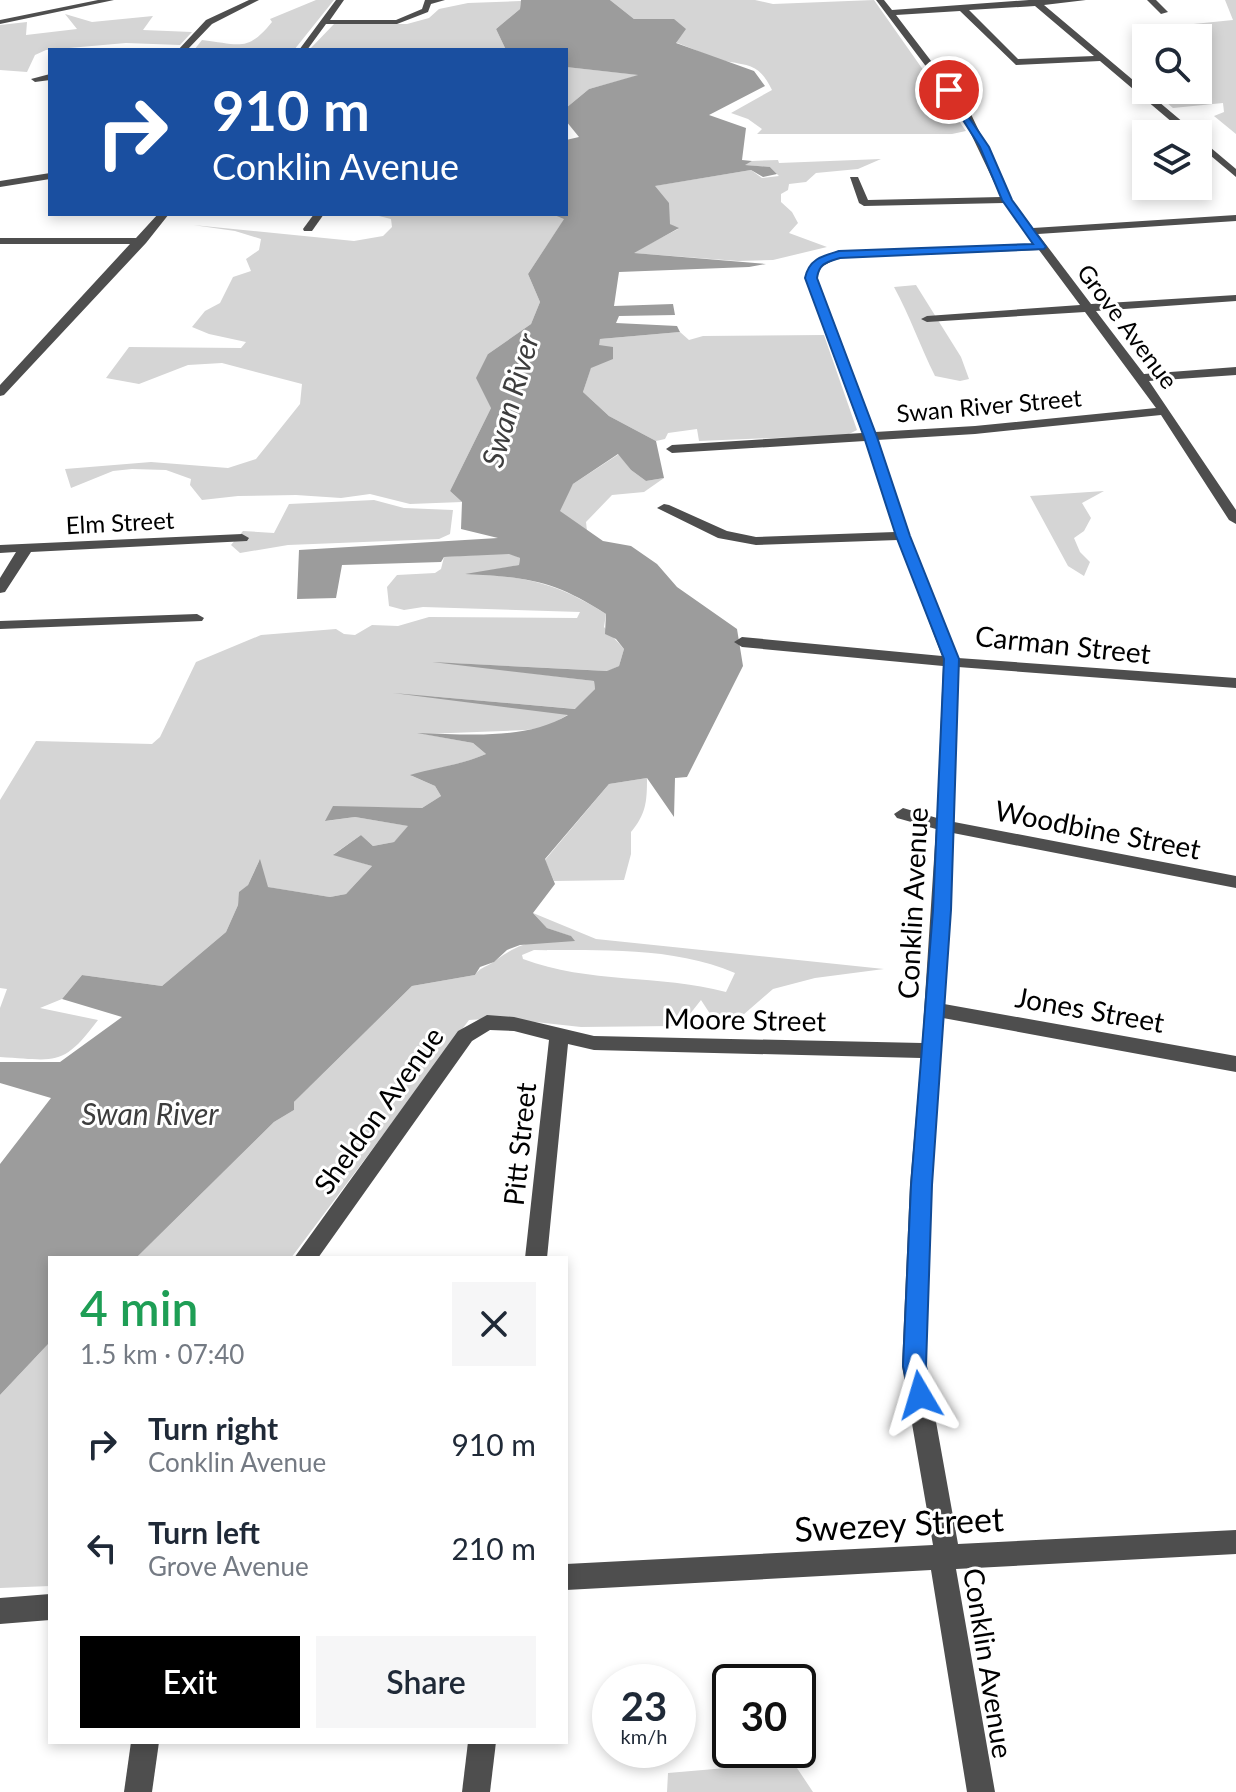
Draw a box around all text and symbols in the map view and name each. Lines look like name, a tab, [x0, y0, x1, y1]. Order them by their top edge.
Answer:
map controls	[1132, 24, 1212, 200]
button: search	[1132, 24, 1212, 104]
pin	[915, 56, 983, 124]
icon: arrive	[927, 68, 971, 112]
text: 910 m	[212, 76, 370, 143]
icon: right	[80, 80, 184, 184]
button: layers	[1132, 120, 1212, 200]
text: Conklin Avenue	[212, 144, 459, 188]
street label: Grove Avenue	[1072, 258, 1184, 394]
water label: Swan River	[473, 328, 545, 471]
street label: Swan River Street	[895, 382, 1083, 428]
street label: Elm Street	[65, 505, 175, 539]
street label: Carman Street	[974, 618, 1152, 670]
street label: Woodbine Street	[992, 792, 1204, 866]
street label: Conklin Avenue	[890, 806, 934, 1000]
street label: Jones Street	[1013, 979, 1167, 1039]
street label: Moore Street	[663, 1001, 827, 1037]
street label: Sheldon Avenue	[306, 1020, 450, 1200]
street label: Pitt Street	[496, 1081, 542, 1207]
water label: Swan River	[81, 1095, 219, 1131]
text: 4 min	[80, 1279, 198, 1336]
button: close	[452, 1282, 536, 1366]
text: 1.5 km · 07:40	[80, 1338, 244, 1370]
position arrow	[878, 1353, 962, 1437]
text: Turn right	[148, 1410, 278, 1446]
icon: right	[80, 1422, 124, 1466]
text: 910 m	[451, 1426, 536, 1462]
text: Conklin Avenue	[148, 1446, 326, 1478]
street label: Swezey Street	[793, 1497, 1005, 1549]
text: Turn left	[148, 1514, 260, 1550]
icon: left	[80, 1526, 124, 1570]
text: 210 m	[451, 1530, 536, 1566]
text: Grove Avenue	[148, 1550, 309, 1582]
street label: Conklin Avenue	[957, 1566, 1021, 1760]
button: Exit	[80, 1636, 300, 1728]
button: Share	[316, 1636, 536, 1728]
speed limit sign: 30	[712, 1664, 816, 1768]
text: 23	[621, 1682, 667, 1730]
text: km/h	[621, 1724, 667, 1748]

